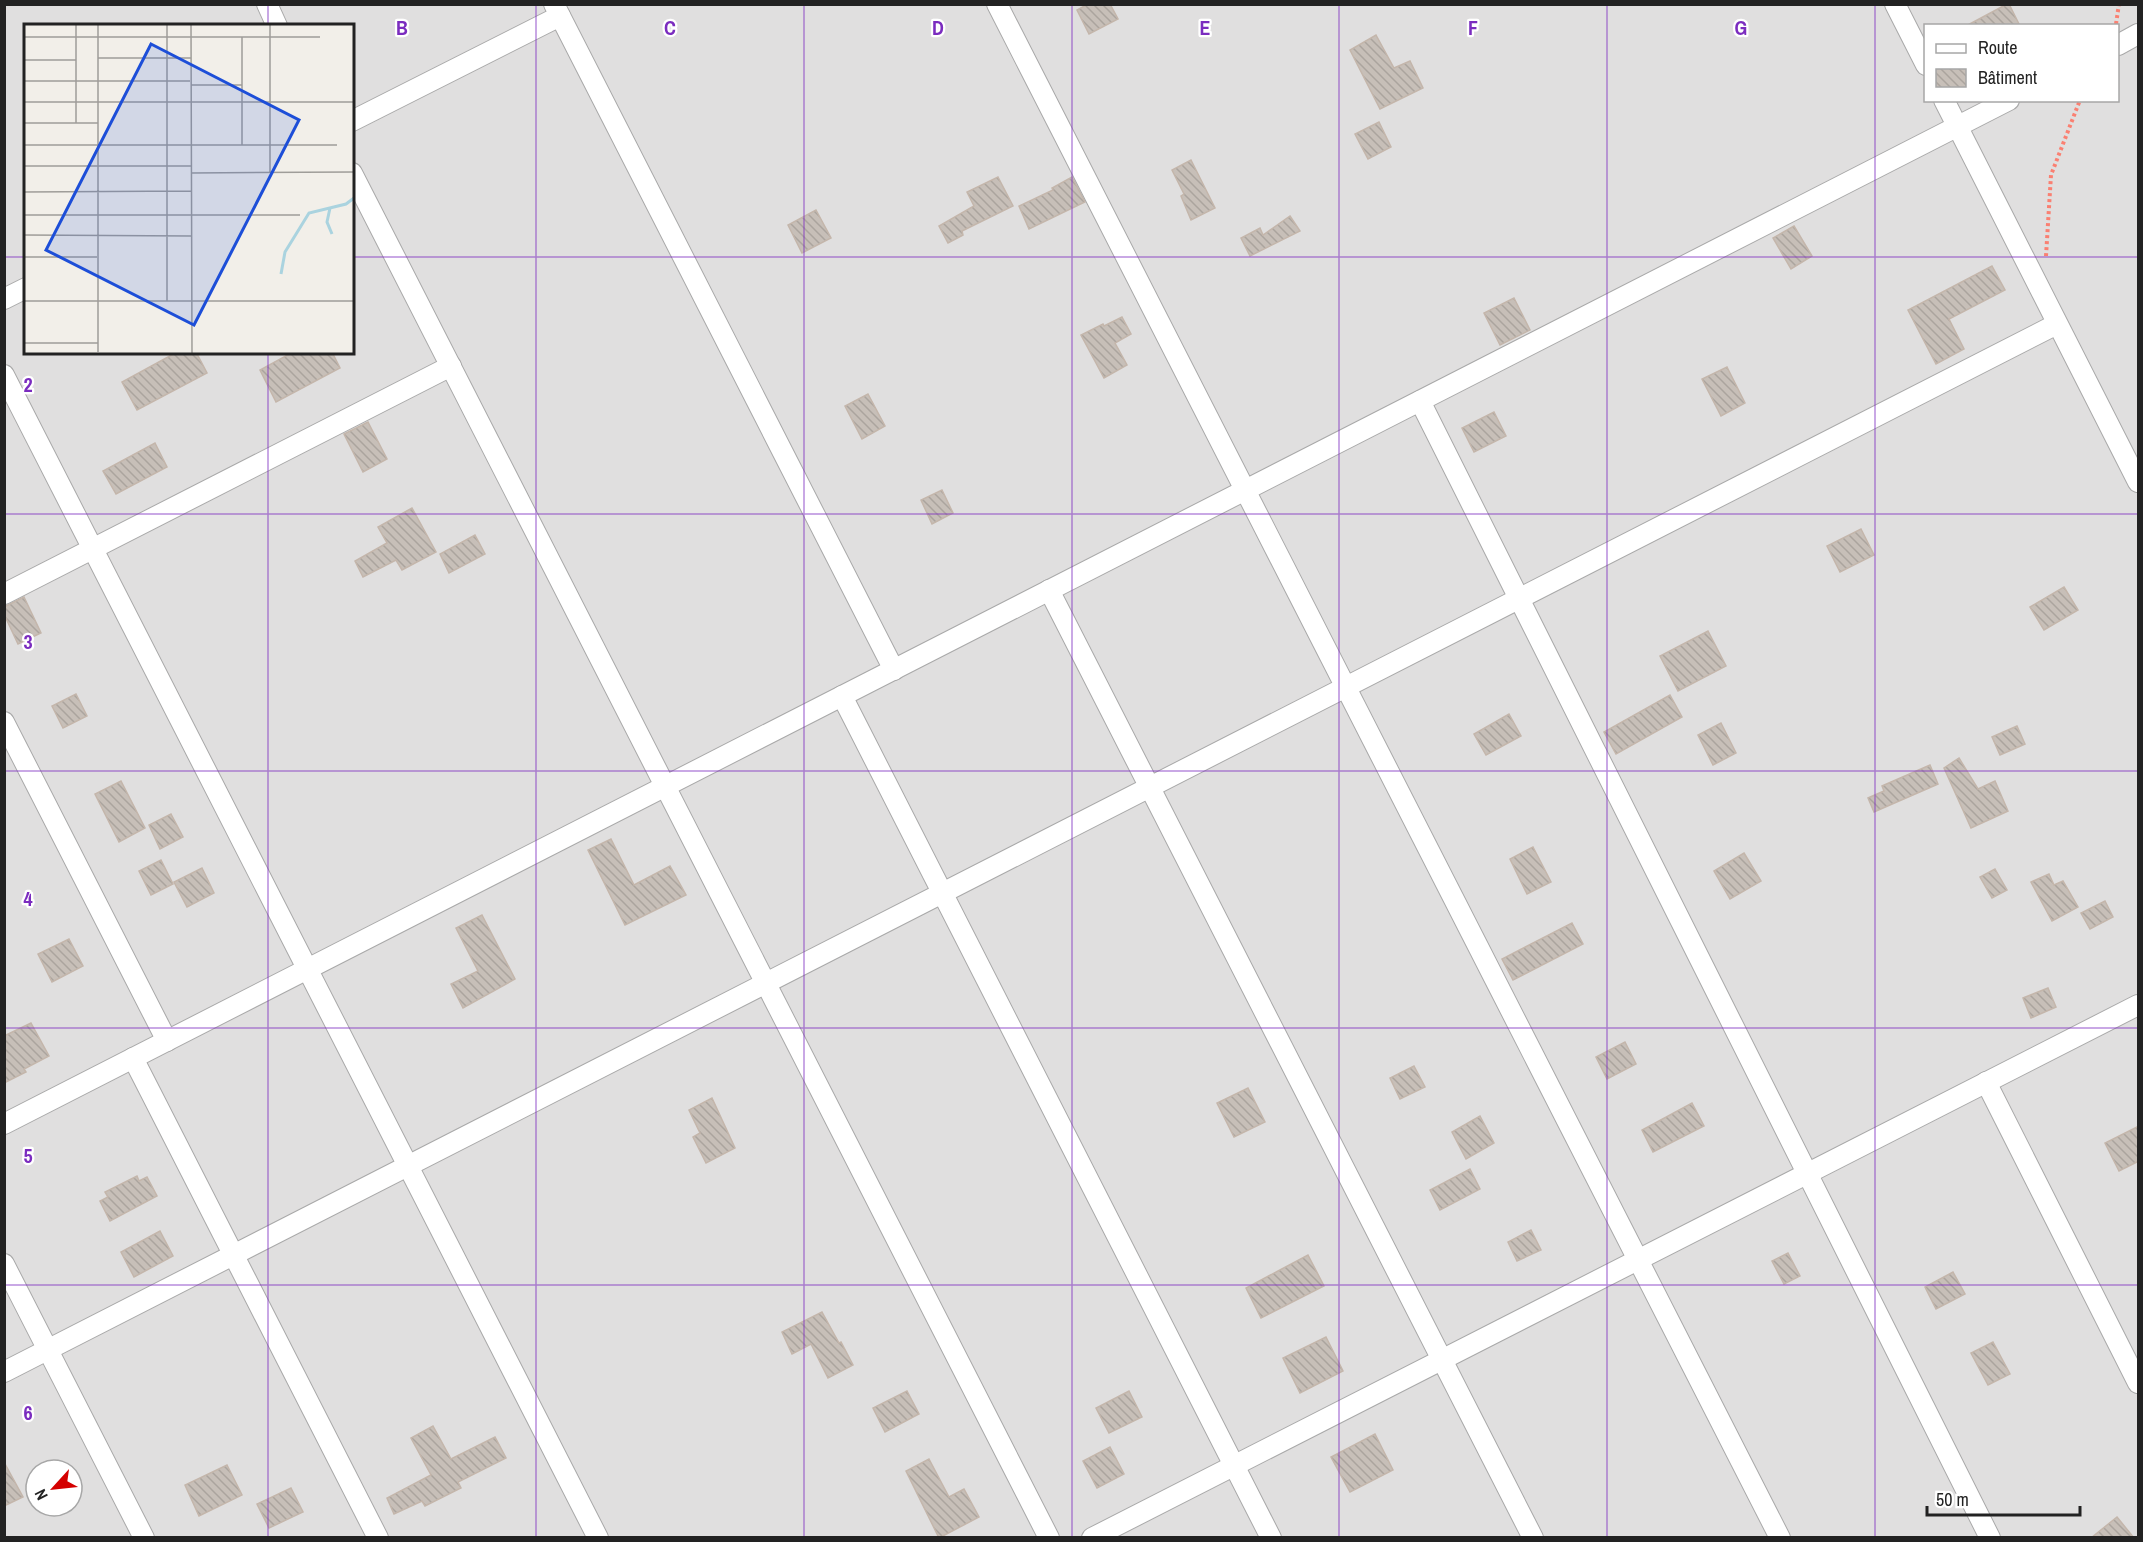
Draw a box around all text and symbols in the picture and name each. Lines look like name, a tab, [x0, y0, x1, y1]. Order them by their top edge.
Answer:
text: B	[396, 14, 408, 41]
text: C	[664, 14, 676, 41]
text: D	[932, 14, 944, 41]
text: E	[1200, 14, 1211, 41]
text: F	[1468, 14, 1478, 41]
text: G	[1735, 14, 1747, 41]
inset map	[24, 24, 354, 354]
legend	[1924, 24, 2119, 102]
text: Route	[1978, 35, 2017, 60]
text: Bâtiment	[1978, 65, 2037, 90]
text: 2	[23, 371, 33, 398]
text: 3	[23, 628, 33, 655]
text: 4	[23, 885, 33, 912]
text: 5	[23, 1142, 33, 1169]
text: 6	[23, 1399, 33, 1426]
north arrow	[24, 1458, 84, 1518]
scale bar	[1927, 1479, 2080, 1517]
text: N	[29, 1486, 53, 1504]
text: 50 m	[1936, 1487, 1969, 1512]

